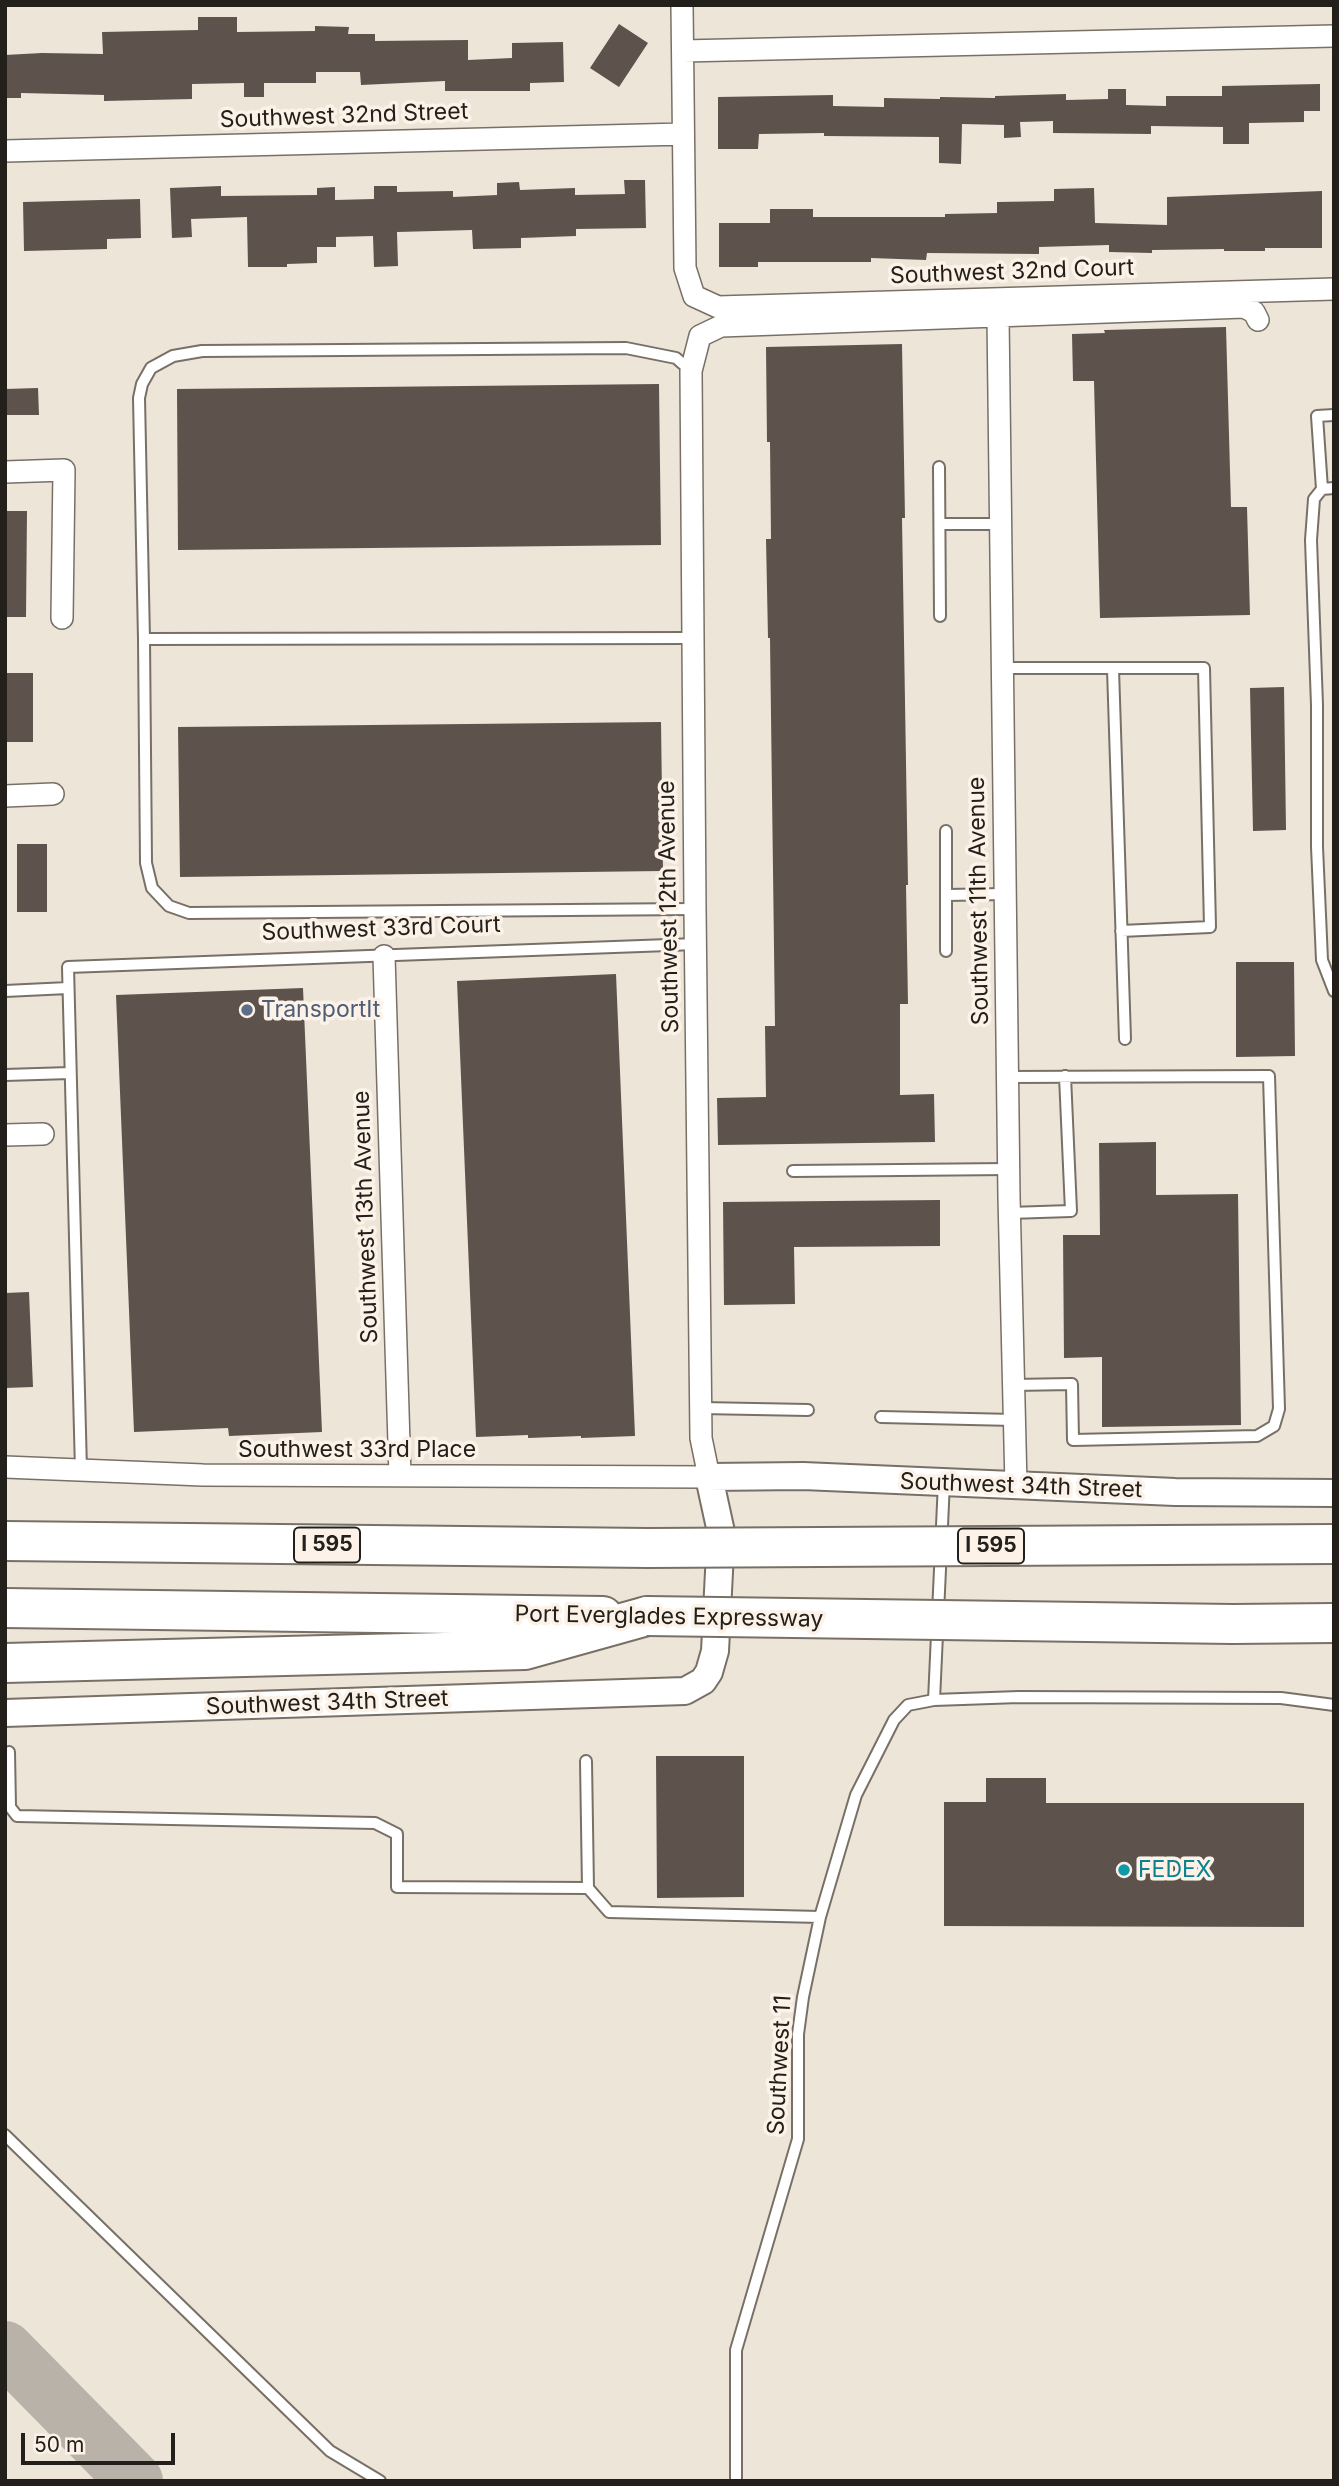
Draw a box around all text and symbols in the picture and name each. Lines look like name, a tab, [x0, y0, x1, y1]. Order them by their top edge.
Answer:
street label: Southwest 32nd Street	[219, 98, 469, 134]
street label: Southwest 32nd Court	[889, 254, 1135, 290]
street label: Southwest 11th Avenue	[963, 776, 995, 1026]
street label: Southwest 12th Avenue	[653, 780, 685, 1034]
street label: Southwest 33rd Court	[261, 911, 501, 947]
place label: TransportIt	[261, 996, 380, 1024]
marker: TransportIt	[239, 1002, 255, 1018]
street label: Southwest 13th Avenue	[348, 1090, 384, 1344]
street label: Southwest 33rd Place	[238, 1436, 476, 1464]
street label: Southwest 34th Street	[899, 1468, 1143, 1504]
road number: I 595	[294, 1528, 360, 1562]
road number: I 595	[958, 1528, 1024, 1564]
street label: Port Everglades Expressway	[514, 1601, 824, 1633]
street label: Southwest 34th Street	[205, 1685, 449, 1721]
place label: FEDEX	[1138, 1856, 1212, 1884]
marker: FEDEX	[1116, 1862, 1132, 1878]
street label: Southwest 11	[763, 1994, 797, 2136]
scale bar	[24, 2420, 178, 2464]
text: 50 m	[34, 2432, 84, 2457]

